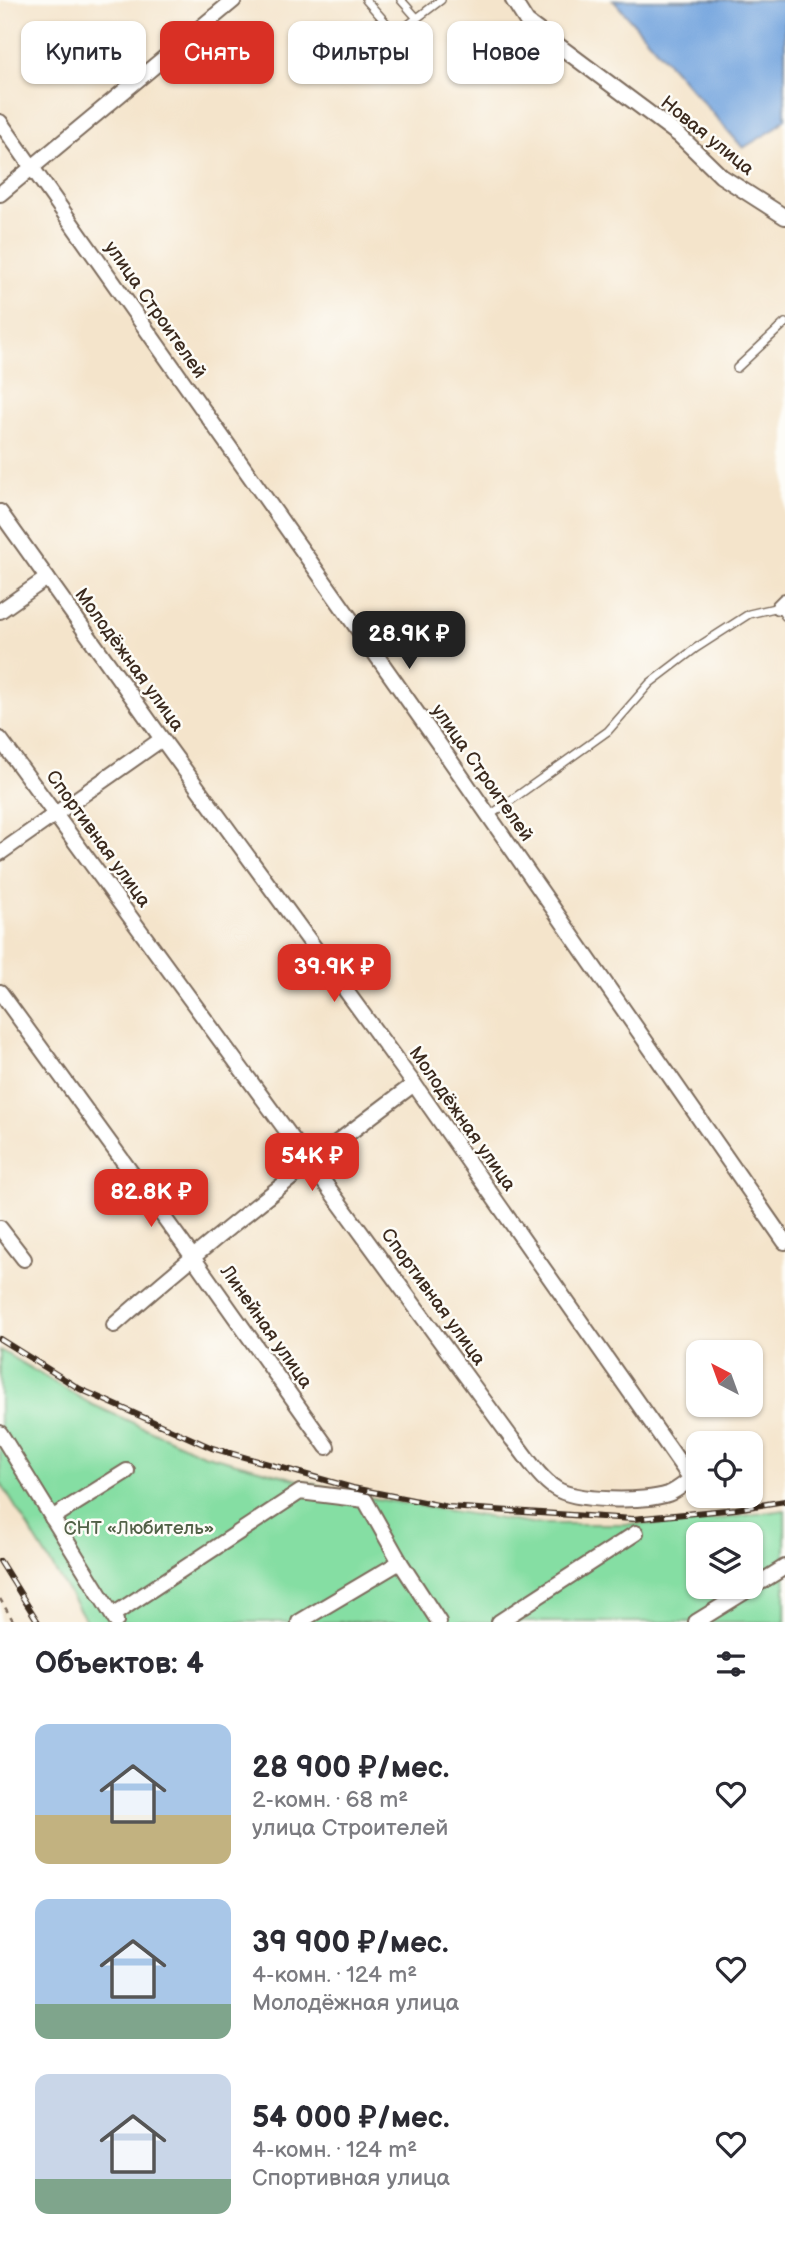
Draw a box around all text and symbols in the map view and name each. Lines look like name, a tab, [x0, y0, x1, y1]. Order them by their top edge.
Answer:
chip: Купить	[21, 21, 146, 84]
chip: Снять	[160, 21, 274, 84]
chip: Фильтры	[288, 21, 433, 84]
chip: Новое	[447, 21, 564, 84]
street label: Новая улица	[656, 91, 758, 181]
street label: улица Строителей	[99, 237, 211, 383]
street label: Молодёжная улица	[69, 584, 189, 736]
pin: 28.9K ₽	[344, 612, 474, 671]
text: 28.9K ₽	[368, 620, 450, 648]
street label: улица Строителей	[426, 700, 538, 846]
street label: Спортивная улица	[41, 766, 155, 912]
pin: 39.9K ₽	[269, 944, 399, 1004]
text: 39.9K ₽	[294, 953, 374, 981]
street label: Молодёжная улица	[403, 1042, 521, 1196]
pin: 54K ₽	[263, 1134, 361, 1193]
text: 54K ₽	[281, 1142, 343, 1170]
pin: 82.8K ₽	[86, 1170, 216, 1229]
text: 82.8K ₽	[110, 1178, 192, 1206]
street label: Спортивная улица	[376, 1224, 490, 1370]
street label: Линейная улица	[214, 1260, 317, 1393]
north arrow	[686, 1340, 763, 1418]
map controls	[686, 1340, 763, 1599]
button: locate	[686, 1431, 763, 1508]
park label: СНТ «Любитель»	[64, 1517, 214, 1540]
button: layers	[686, 1522, 763, 1599]
icon: filters	[712, 1645, 750, 1683]
text: Объектов: 4	[35, 1646, 204, 1682]
text: 28 900 ₽/мес.	[252, 1750, 449, 1786]
icon: home	[91, 1752, 175, 1836]
icon: heart	[712, 1775, 750, 1813]
text: 2-комн. · 68 m²	[252, 1786, 408, 1814]
text: улица Строителей	[252, 1814, 448, 1842]
text: 39 900 ₽/мес.	[252, 1925, 449, 1961]
icon: home	[91, 1927, 175, 2011]
icon: heart	[712, 1950, 750, 1988]
text: 4-комн. · 124 m²	[252, 1961, 417, 1989]
text: Молодёжная улица	[252, 1989, 459, 2017]
text: 54 000 ₽/мес.	[252, 2100, 450, 2136]
icon: home	[91, 2102, 175, 2186]
icon: heart	[712, 2125, 750, 2163]
text: 4-комн. · 124 m²	[252, 2136, 417, 2164]
text: Спортивная улица	[252, 2164, 450, 2192]

